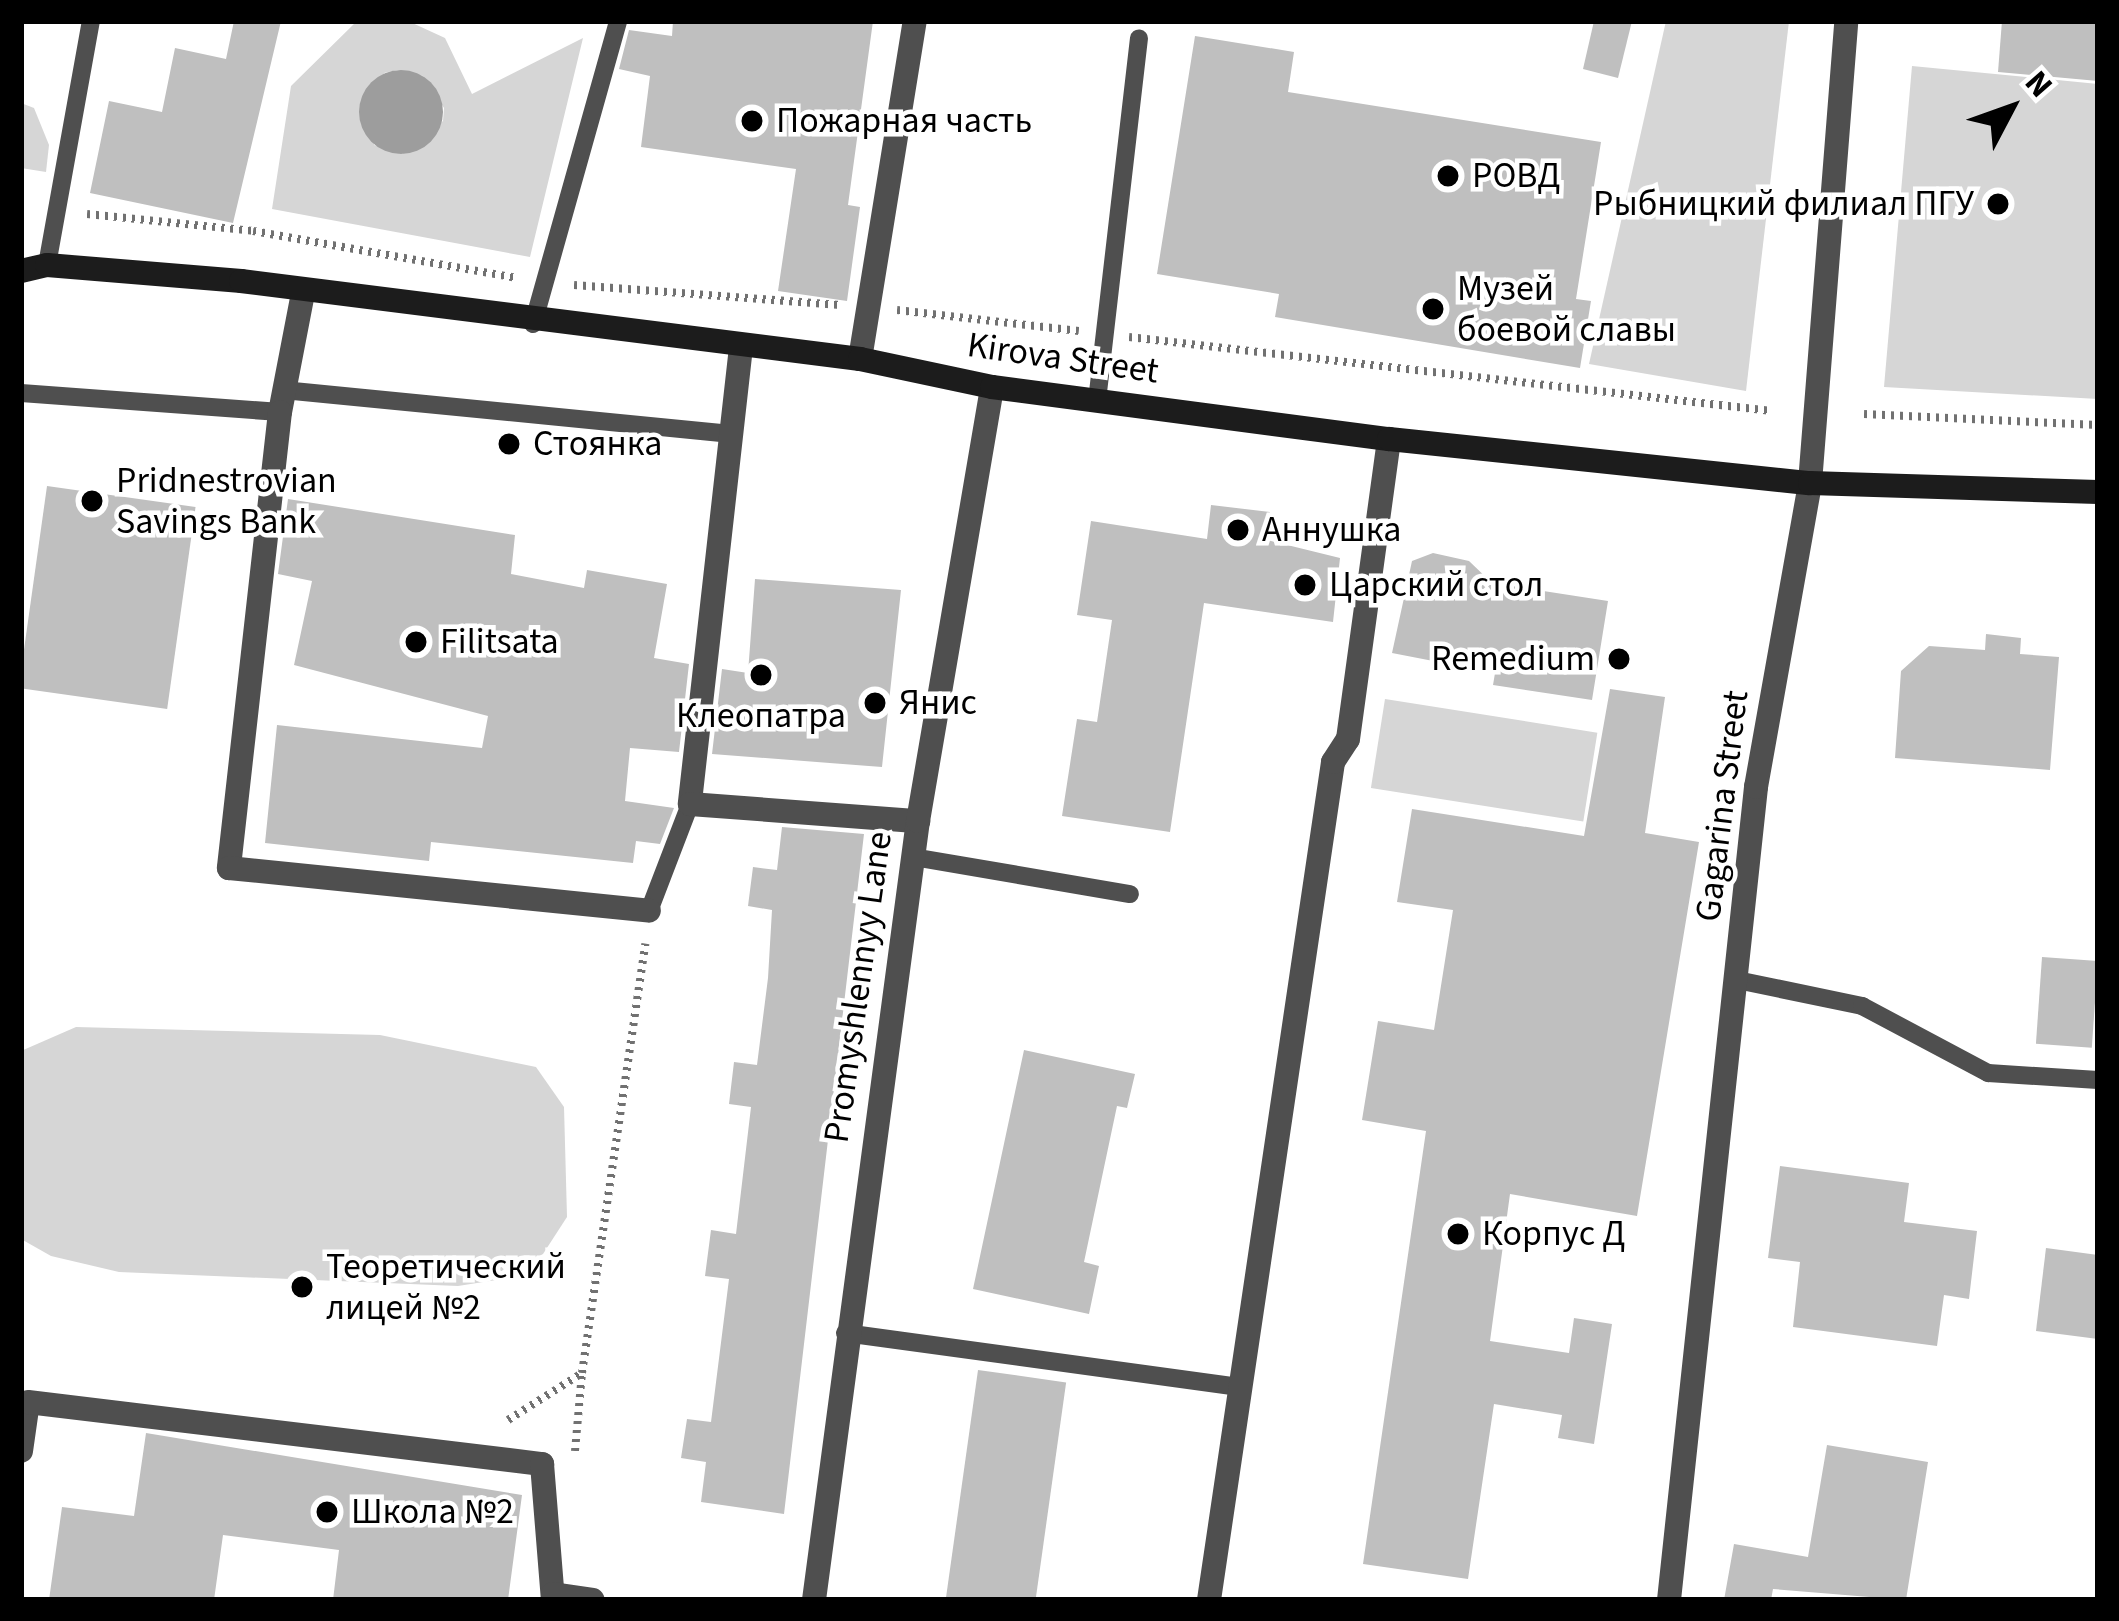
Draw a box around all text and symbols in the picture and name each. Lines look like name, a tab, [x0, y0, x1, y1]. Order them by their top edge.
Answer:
north arrow	[1951, 48, 2071, 168]
text: N	[2014, 60, 2063, 108]
place label: Пожарная часть	[776, 99, 1032, 143]
marker: Пожарная часть	[739, 108, 765, 134]
place label: РОВД	[1472, 154, 1560, 198]
marker: РОВД	[1435, 163, 1461, 189]
place label: Рыбницкий филиал ПГУ	[1593, 182, 1974, 226]
marker: Рыбницкий филиал ПГУ	[1985, 191, 2011, 217]
place label: Музей боевой славы	[1457, 266, 1676, 351]
marker: Музей боевой славы	[1420, 296, 1446, 322]
street label: Kirova Street	[965, 323, 1161, 393]
place label: Стоянка	[533, 422, 662, 466]
marker: Стоянка	[496, 431, 522, 457]
place label: Pridnestrovian Savings Bank	[116, 458, 337, 543]
marker: Pridnestrovian Savings Bank	[79, 488, 105, 514]
place label: Аннушка	[1262, 508, 1401, 552]
marker: Аннушка	[1225, 517, 1251, 543]
place label: Царский стол	[1329, 563, 1543, 607]
marker: Царский стол	[1292, 572, 1318, 598]
place label: Filitsata	[440, 620, 559, 664]
marker: Filitsata	[403, 629, 429, 655]
place label: Remedium	[1431, 637, 1595, 681]
marker: Remedium	[1606, 646, 1632, 672]
marker: Клеопатра	[748, 662, 774, 688]
place label: Янис	[899, 681, 977, 725]
street label: Gagarina Street	[1686, 688, 1758, 924]
marker: Янис	[862, 690, 888, 716]
place label: Клеопатра	[676, 694, 846, 738]
street label: Promyshlennyy Lane	[815, 829, 901, 1145]
place label: Корпус Д	[1482, 1212, 1625, 1256]
marker: Корпус Д	[1445, 1221, 1471, 1247]
place label: Теоретический лицей №2	[326, 1244, 566, 1329]
marker: Теоретический лицей №2	[289, 1274, 315, 1300]
place label: Школа №2	[351, 1490, 514, 1534]
marker: Школа №2	[314, 1499, 340, 1525]

